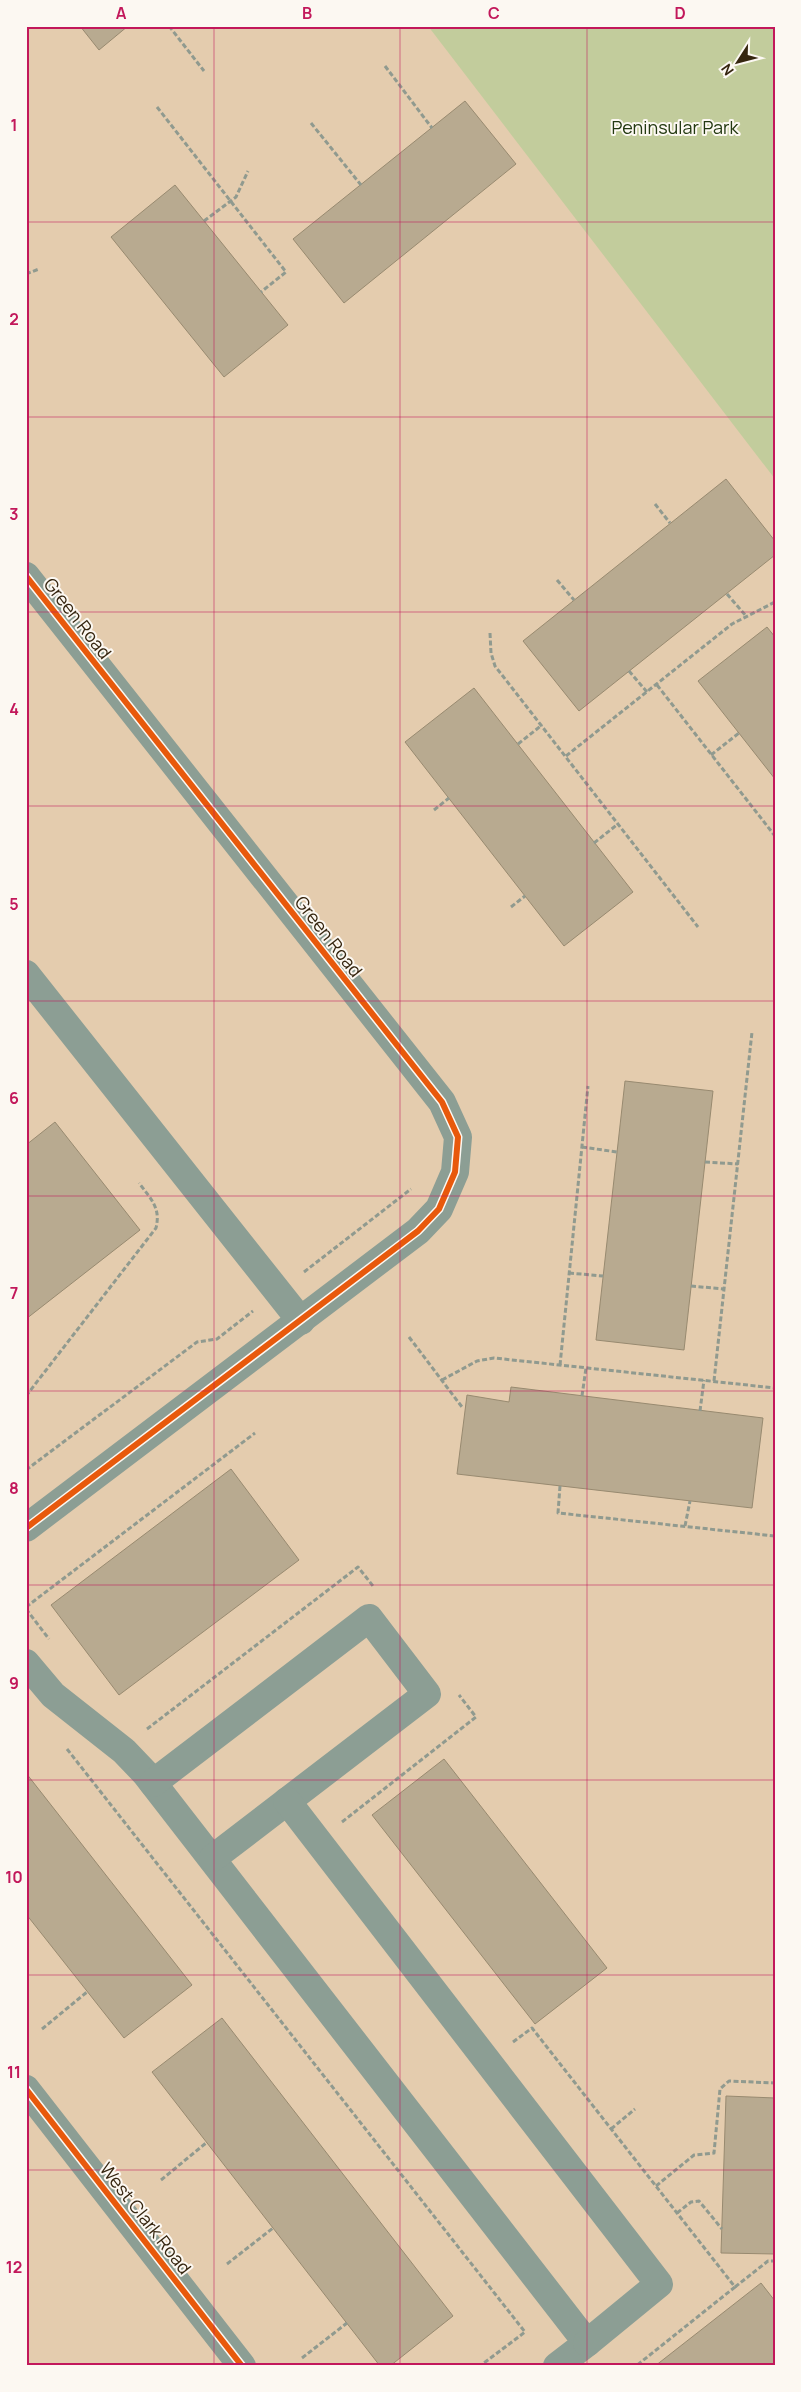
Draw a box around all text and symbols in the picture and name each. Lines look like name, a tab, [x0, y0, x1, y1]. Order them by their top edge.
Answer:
text: A	[116, 2, 127, 24]
text: B	[302, 2, 312, 24]
text: C	[488, 2, 500, 24]
text: D	[674, 2, 686, 24]
north arrow	[714, 38, 764, 88]
text: N	[716, 60, 738, 80]
text: 1	[10, 114, 18, 136]
park label: Peninsular Park	[612, 115, 740, 139]
text: 2	[9, 308, 19, 330]
text: 3	[9, 503, 19, 525]
street label: Green Road	[39, 572, 117, 664]
text: 4	[9, 698, 19, 720]
street label: Green Road	[290, 890, 368, 982]
text: 5	[9, 893, 19, 915]
text: 6	[9, 1087, 19, 1109]
text: 7	[10, 1282, 18, 1304]
text: 8	[9, 1477, 19, 1499]
text: 9	[9, 1672, 19, 1694]
text: 10	[5, 1866, 23, 1888]
text: 11	[7, 2061, 21, 2083]
street label: West Clark Road	[95, 2157, 197, 2279]
text: 12	[6, 2256, 22, 2278]

